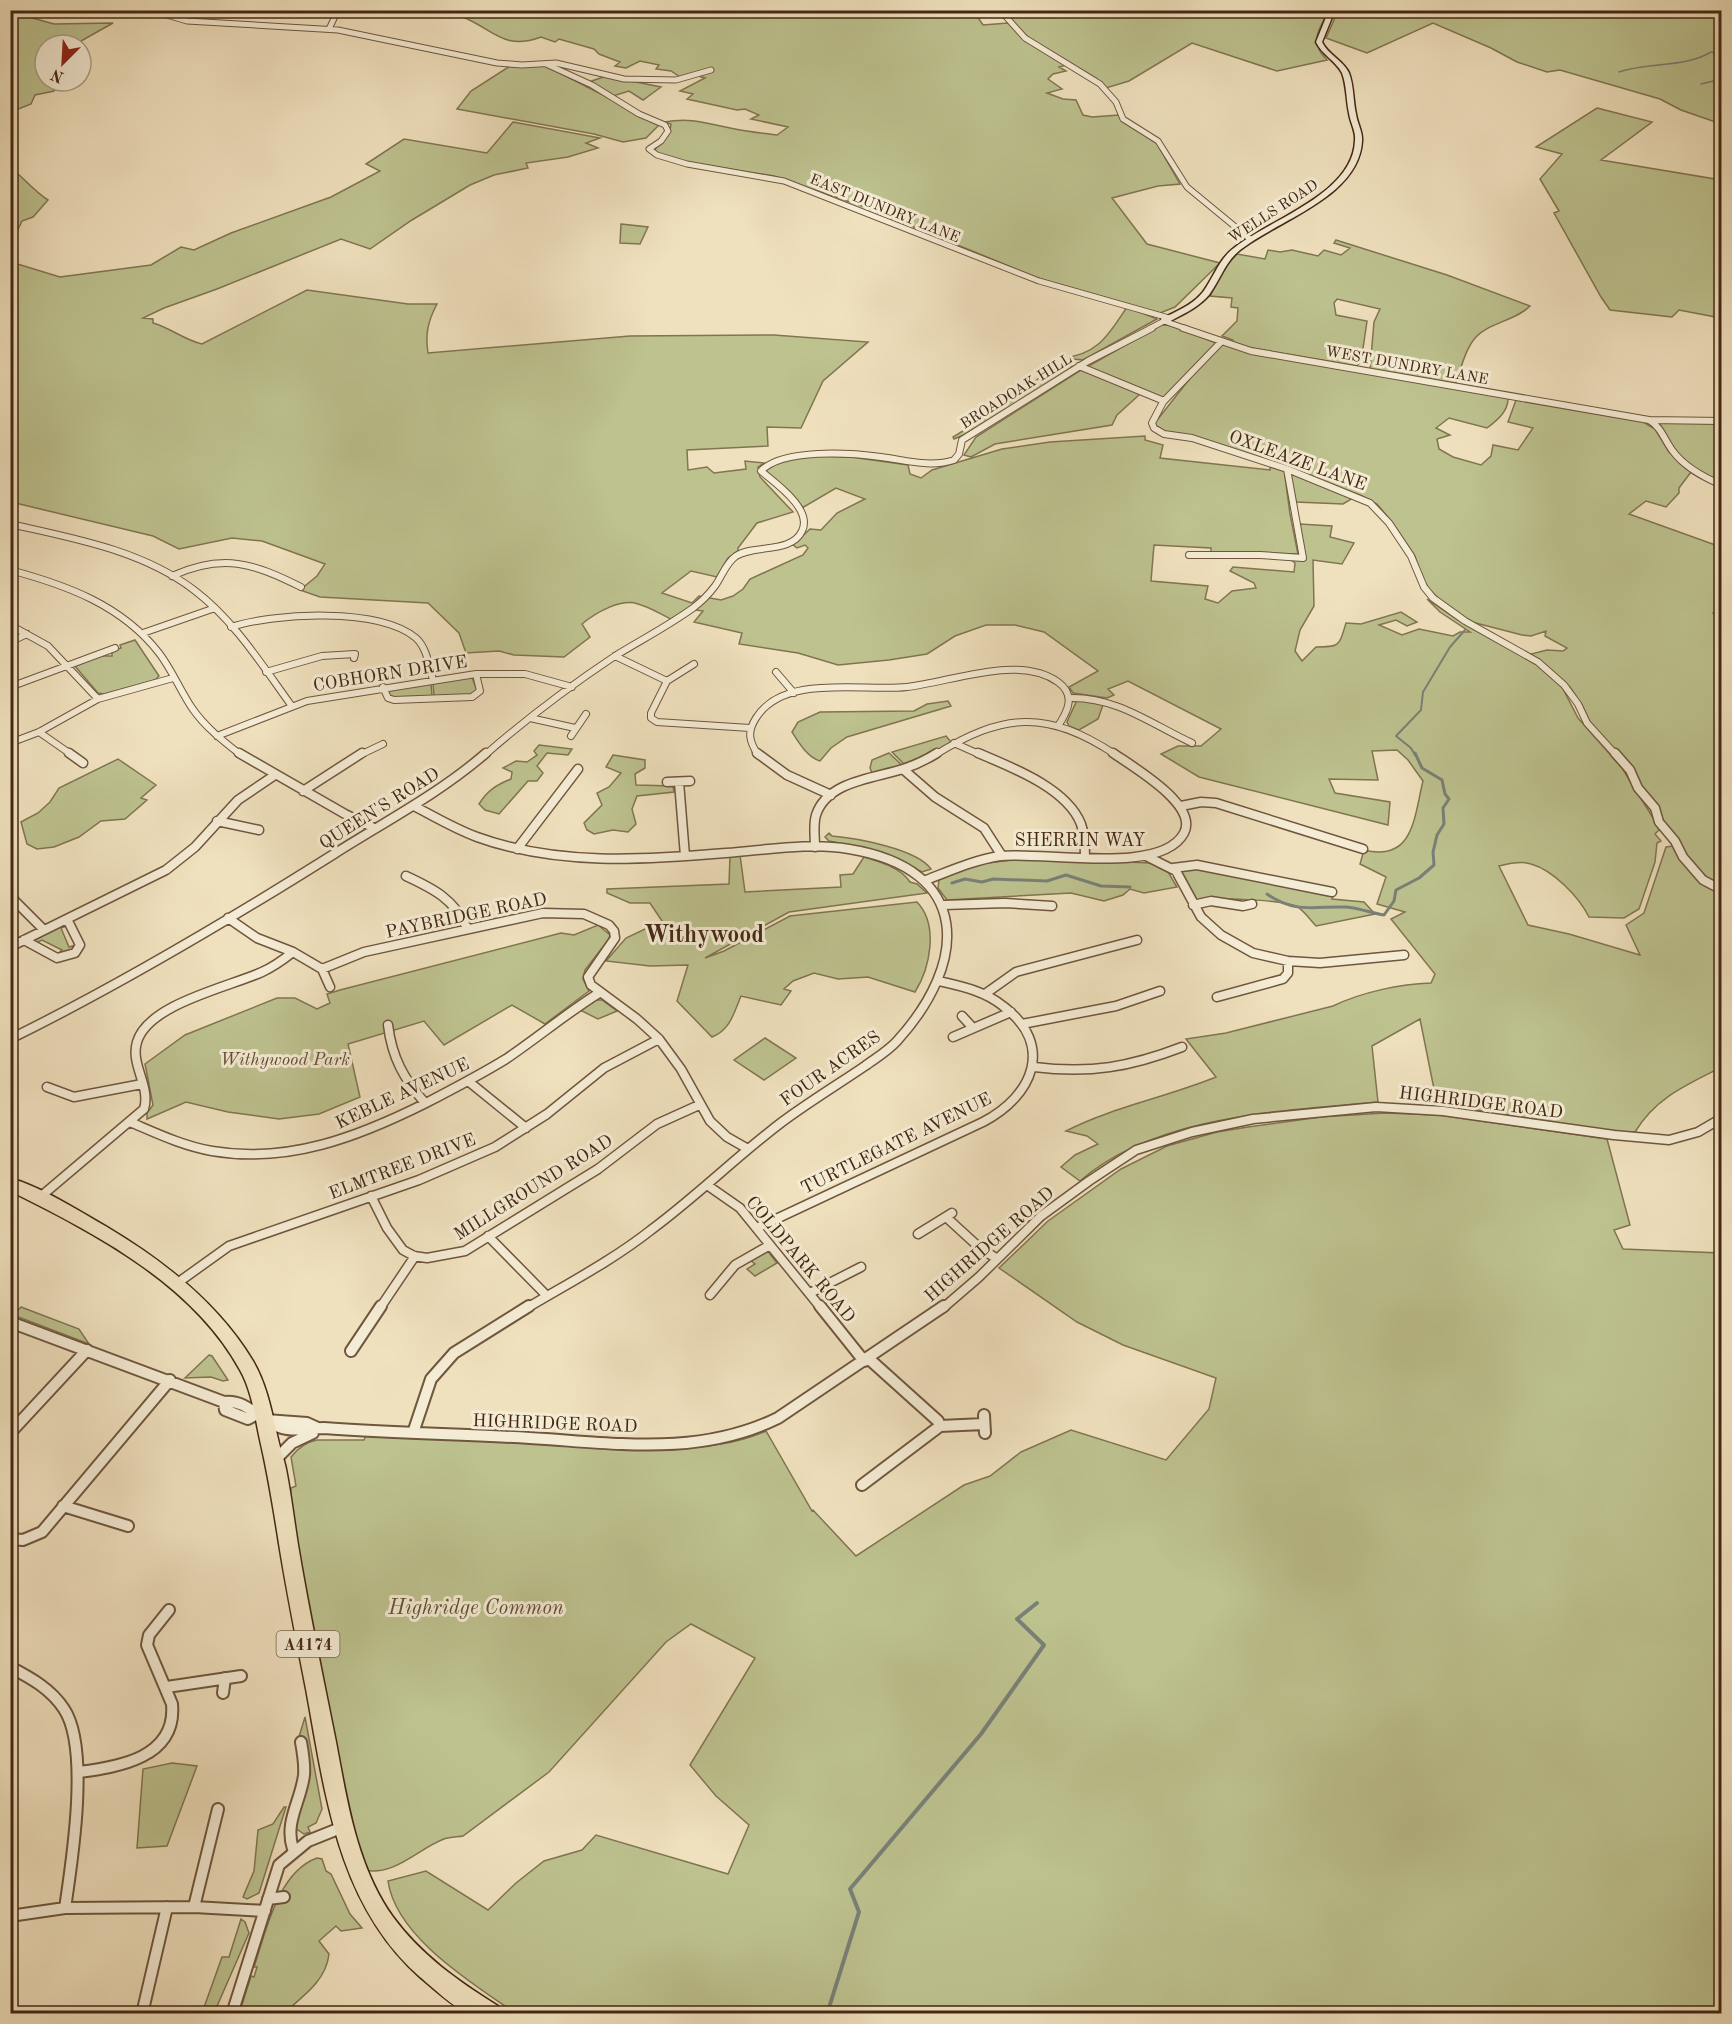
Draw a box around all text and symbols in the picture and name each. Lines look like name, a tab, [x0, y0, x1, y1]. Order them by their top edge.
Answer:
north arrow	[33, 33, 93, 93]
text: N	[48, 65, 67, 85]
street label: EAST DUNDRY LANE	[807, 172, 962, 246]
street label: WELLS ROAD	[1226, 178, 1321, 247]
street label: WEST DUNDRY LANE	[1324, 345, 1489, 388]
street label: BROADOAK HILL	[958, 352, 1075, 433]
street label: OXLEAZE LANE	[1226, 428, 1369, 494]
street label: COBHORN DRIVE	[312, 653, 469, 695]
street label: QUEEN'S ROAD	[316, 765, 443, 853]
street label: SHERRIN WAY	[1015, 832, 1145, 850]
street label: PAYBRIDGE ROAD	[384, 890, 549, 942]
district label: Withywood	[644, 924, 764, 948]
street label: FOUR ACRES	[777, 1028, 884, 1110]
park label: Withywood Park	[220, 1051, 350, 1069]
street label: KEBLE AVENUE	[333, 1055, 472, 1133]
street label: HIGHRIDGE ROAD	[1398, 1084, 1564, 1122]
street label: TURTLEGATE AVENUE	[798, 1090, 994, 1198]
street label: ELMTREE DRIVE	[327, 1131, 478, 1203]
street label: MILLGROUND ROAD	[451, 1132, 616, 1244]
street label: HIGHRIDGE ROAD	[921, 1184, 1058, 1306]
street label: COLDPARK ROAD	[742, 1193, 858, 1326]
street label: HIGHRIDGE ROAD	[472, 1412, 638, 1436]
park label: Highridge Common	[387, 1598, 564, 1619]
road number: A4174	[276, 1631, 340, 1657]

